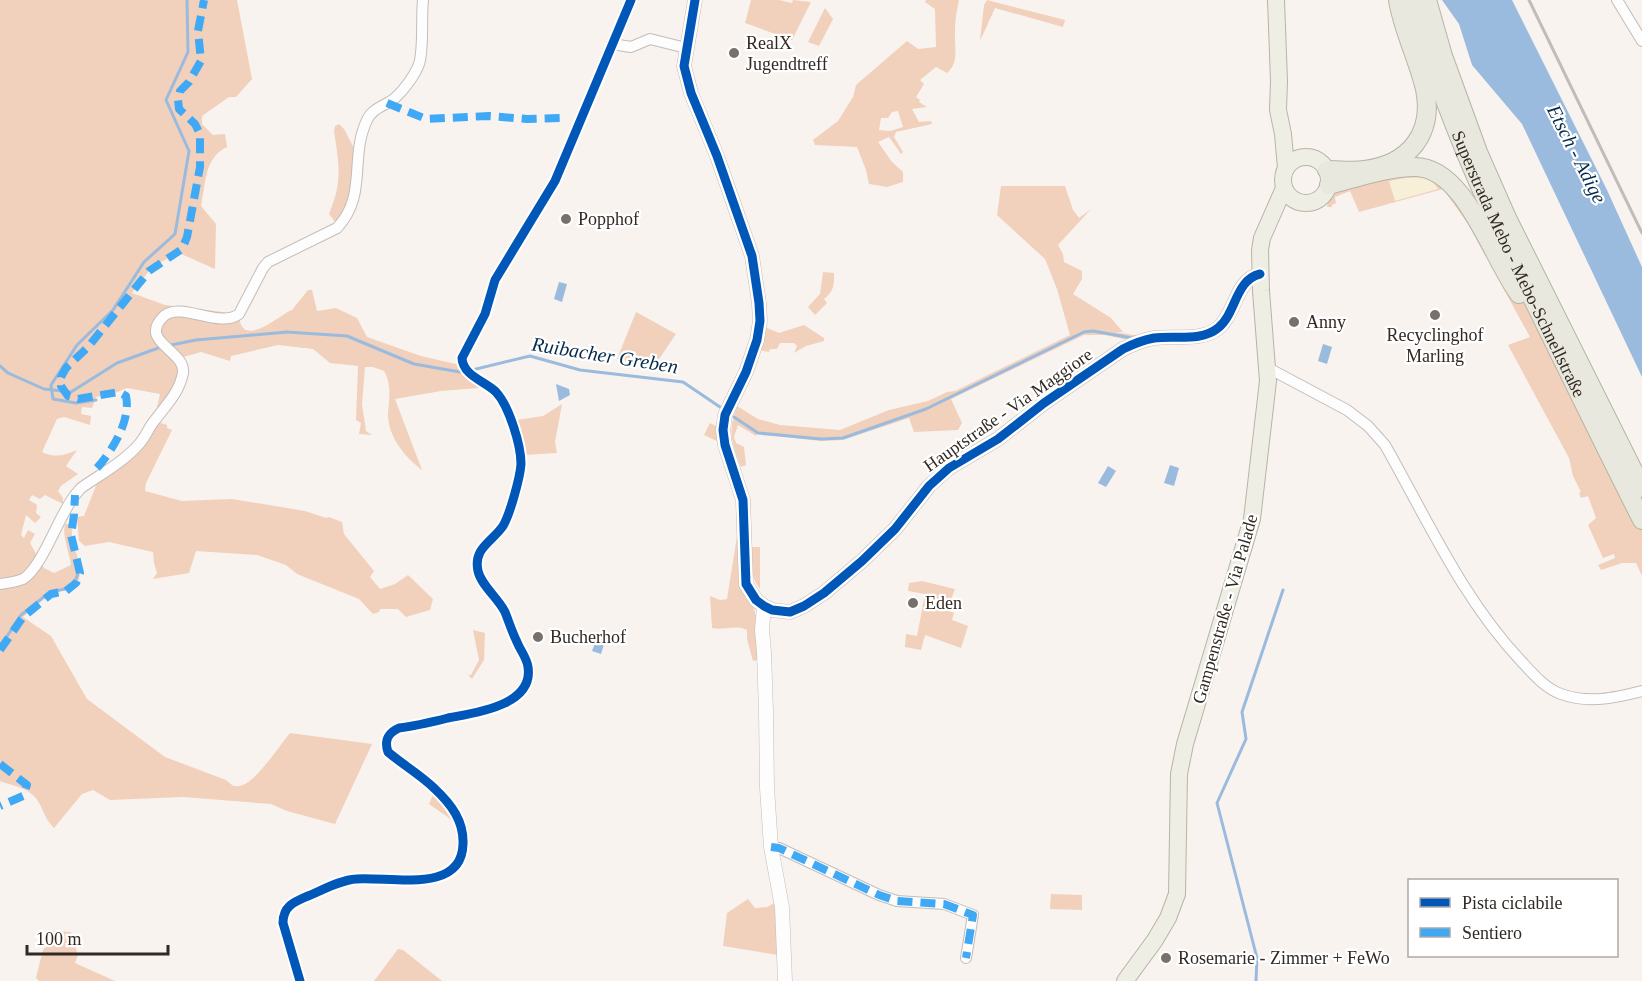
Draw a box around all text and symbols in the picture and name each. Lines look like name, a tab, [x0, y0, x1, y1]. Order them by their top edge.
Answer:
place label: RealX Jugendtreff	[746, 33, 828, 74]
marker: RealX Jugendtreff	[727, 46, 741, 60]
water label: Etsch - Adige	[1541, 100, 1611, 207]
street label: Superstrada Mebo - Mebo-Schnellstraße	[1448, 128, 1589, 400]
place label: Popphof	[578, 209, 639, 229]
marker: Popphof	[559, 212, 573, 226]
marker: Recyclinghof Marling	[1428, 308, 1442, 322]
place label: Anny	[1306, 312, 1346, 332]
marker: Anny	[1287, 315, 1301, 329]
place label: Recyclinghof Marling	[1387, 325, 1483, 366]
water label: Ruibacher Greben	[529, 332, 680, 377]
street label: Hauptstraße - Via Maggiore	[920, 344, 1096, 476]
street label: Gampenstraße - Via Palade	[1188, 512, 1262, 706]
place label: Eden	[925, 593, 962, 613]
marker: Eden	[906, 596, 920, 610]
place label: Bucherhof	[550, 627, 626, 647]
marker: Bucherhof	[531, 630, 545, 644]
legend	[1408, 879, 1618, 957]
text: Pista ciclabile	[1462, 893, 1562, 913]
scale bar	[27, 918, 168, 956]
text: Sentiero	[1462, 923, 1522, 943]
text: 100 m	[36, 929, 82, 949]
place label: Rosemarie - Zimmer + FeWo	[1178, 948, 1390, 968]
marker: Rosemarie - Zimmer + FeWo	[1159, 951, 1173, 965]

